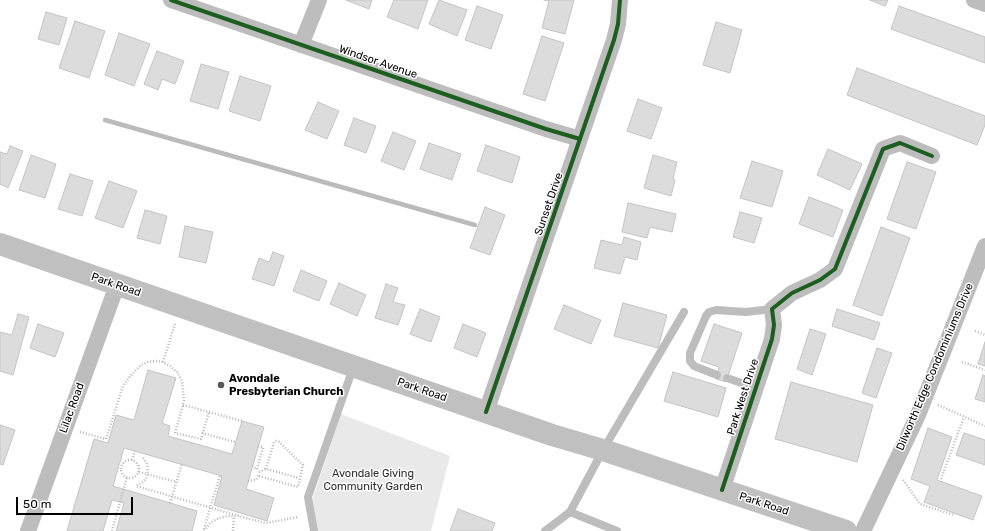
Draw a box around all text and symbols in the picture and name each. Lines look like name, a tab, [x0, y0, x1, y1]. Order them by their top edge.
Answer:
street label: Windsor Avenue	[337, 42, 419, 82]
street label: Sunset Drive	[532, 171, 566, 237]
street label: Park Road	[89, 270, 143, 300]
street label: Dilworth Edge Condominiums Drive	[894, 281, 976, 453]
street label: Park West Drive	[724, 357, 762, 437]
place label: Avondale Presbyterian Church	[229, 372, 343, 398]
street label: Park Road	[395, 375, 449, 405]
marker: Avondale Presbyterian Church	[216, 380, 226, 390]
street label: Lilac Road	[57, 381, 87, 435]
park label: Avondale Giving Community Garden	[323, 467, 423, 493]
scale bar	[18, 489, 135, 515]
street label: Park Road	[737, 490, 791, 518]
text: 50 m	[23, 497, 51, 511]

